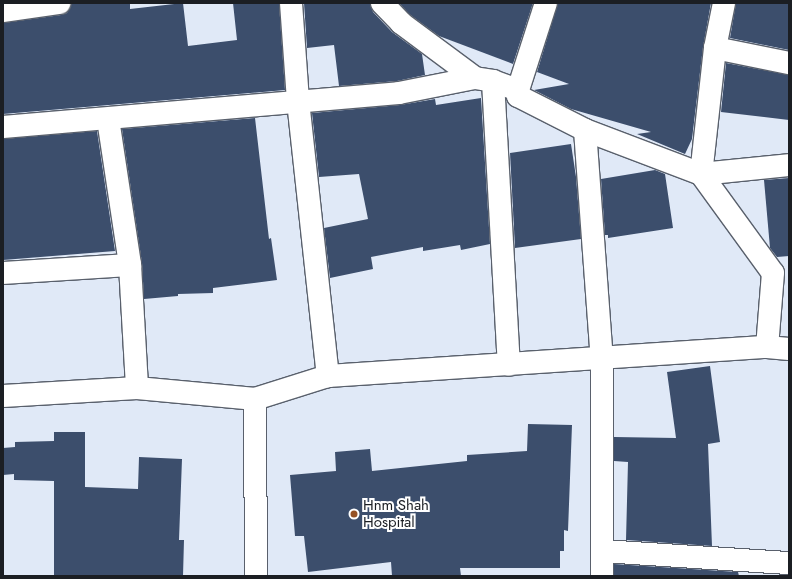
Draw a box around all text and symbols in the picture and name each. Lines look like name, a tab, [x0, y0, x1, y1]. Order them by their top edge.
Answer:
place label: Hnm Shah Hospital	[363, 496, 429, 531]
marker: Hnm Shah Hospital	[348, 508, 360, 520]

